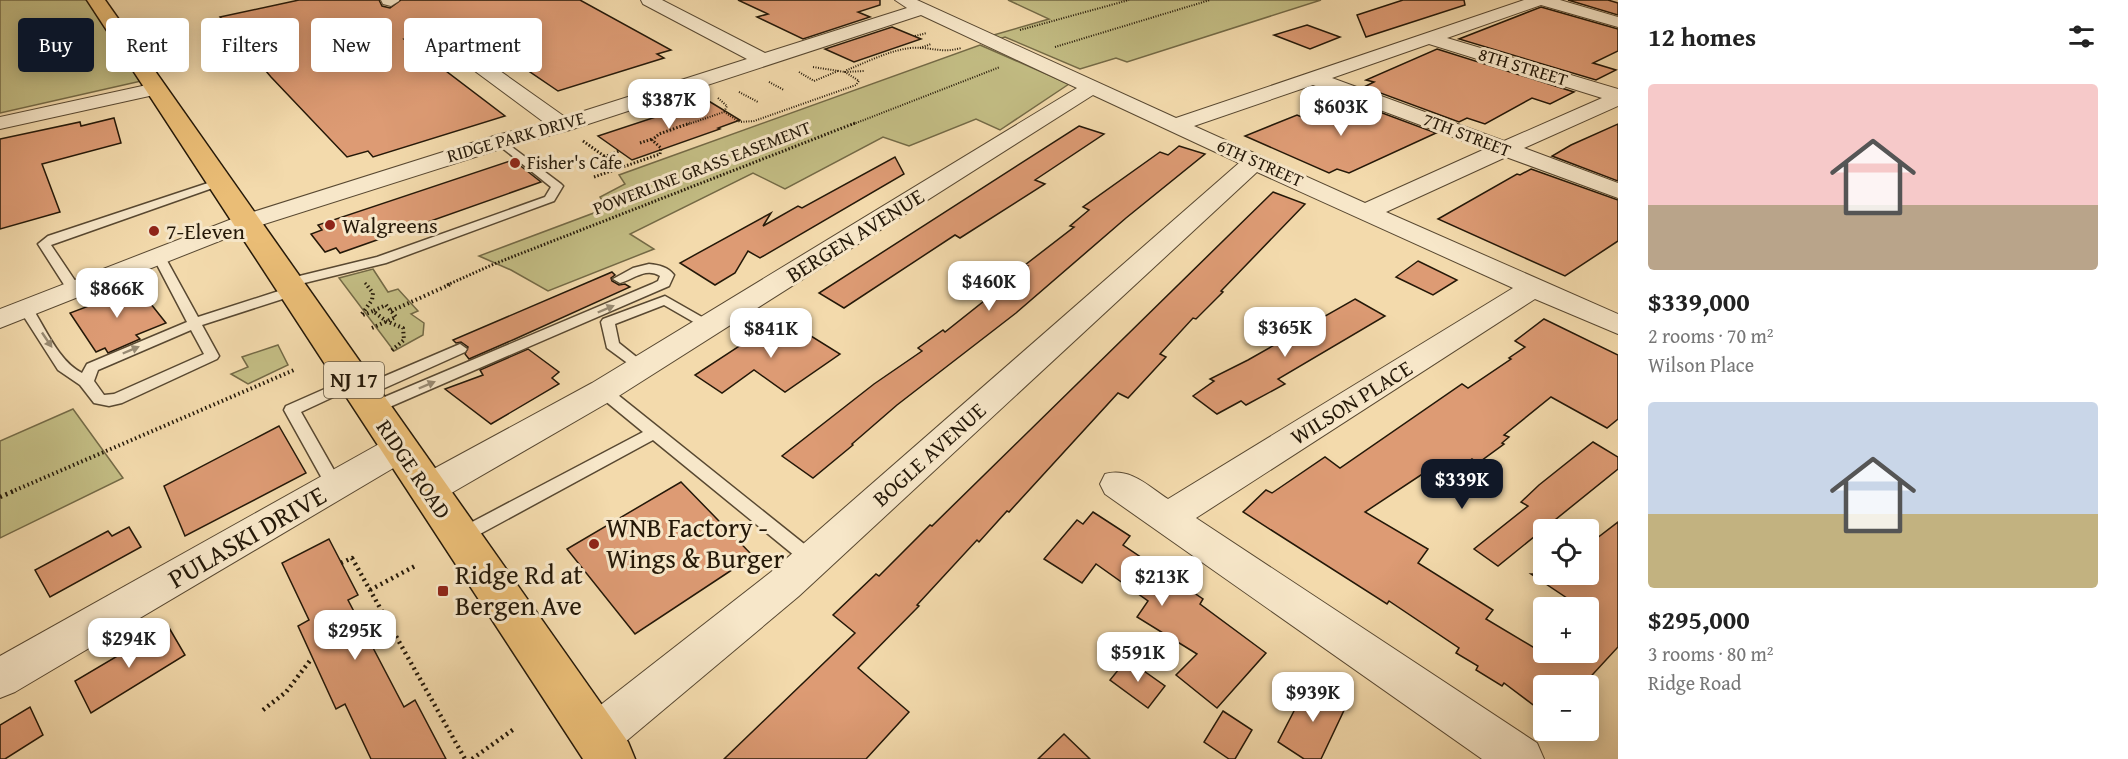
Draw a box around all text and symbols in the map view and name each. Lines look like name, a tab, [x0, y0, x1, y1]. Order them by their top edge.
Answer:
text: 12 homes	[1648, 17, 1756, 56]
chip: Buy	[18, 18, 94, 72]
chip: Rent	[106, 18, 189, 72]
chip: Filters	[201, 18, 299, 72]
chip: New	[311, 18, 392, 72]
chip: Apartment	[404, 18, 542, 72]
icon: filters	[2065, 20, 2098, 53]
street label: 8TH STREET	[1475, 40, 1571, 93]
pin: $387K	[627, 79, 711, 130]
text: $387K	[642, 84, 696, 113]
pin: $603K	[1299, 86, 1383, 137]
text: $603K	[1314, 91, 1368, 120]
street label: RIDGE PARK DRIVE	[444, 104, 588, 169]
street label: 7TH STREET	[1419, 105, 1515, 164]
street label: POWERLINE GRASS EASEMENT	[589, 113, 815, 222]
icon: home	[1819, 123, 1927, 231]
street label: 6TH STREET	[1213, 131, 1308, 194]
place label: Fisher's Cafe	[527, 149, 622, 176]
marker: Fisher's Cafe	[508, 156, 522, 170]
street label: BERGEN AVENUE	[780, 180, 930, 290]
place label: Walgreens	[342, 209, 438, 241]
place label: 7-Eleven	[166, 215, 246, 247]
marker: Walgreens	[323, 218, 337, 232]
marker: 7-Eleven	[147, 224, 161, 238]
pin: $460K	[947, 261, 1031, 312]
text: $460K	[962, 266, 1016, 295]
pin: $866K	[75, 268, 159, 319]
text: $866K	[90, 273, 144, 302]
text: $339,000	[1648, 282, 1750, 321]
one-way arrow	[598, 304, 616, 314]
pin: $365K	[1243, 307, 1327, 358]
pin: $841K	[729, 308, 813, 359]
text: $365K	[1258, 312, 1312, 341]
text: $841K	[744, 313, 798, 342]
text: 2 rooms · 70 m²	[1648, 321, 1774, 350]
one-way arrow	[41, 332, 52, 348]
one-way arrow	[123, 345, 141, 355]
text: Wilson Place	[1648, 350, 1754, 379]
street label: WILSON PLACE	[1284, 352, 1418, 452]
road number: NJ 17	[324, 362, 384, 398]
one-way arrow	[418, 380, 436, 389]
street label: BOGLE AVENUE	[865, 394, 993, 514]
street label: RIDGE ROAD	[369, 413, 459, 525]
icon: home	[1819, 441, 1927, 549]
pin: $339K	[1420, 459, 1504, 510]
text: $339K	[1435, 464, 1489, 493]
street label: PULASKI DRIVE	[160, 475, 333, 598]
place label: WNB Factory - Wings & Burger	[606, 507, 784, 578]
map controls	[1533, 519, 1599, 741]
button: locate	[1533, 519, 1599, 585]
marker: WNB Factory - Wings & Burger	[587, 537, 601, 551]
place label: Ridge Rd at Bergen Ave	[455, 554, 583, 625]
pin: $213K	[1120, 556, 1204, 607]
text: $213K	[1135, 561, 1189, 590]
marker: Ridge Rd at Bergen Ave	[436, 584, 450, 598]
button: +	[1533, 597, 1599, 663]
text: $295,000	[1648, 600, 1750, 639]
pin: $295K	[313, 610, 397, 661]
text: $295K	[328, 615, 382, 644]
pin: $294K	[87, 618, 171, 669]
text: $294K	[102, 623, 156, 652]
pin: $591K	[1096, 632, 1180, 683]
text: $591K	[1111, 637, 1165, 666]
text: 3 rooms · 80 m²	[1648, 639, 1774, 668]
text: Ridge Road	[1648, 668, 1741, 697]
pin: $939K	[1271, 672, 1355, 723]
button: −	[1533, 675, 1599, 741]
text: $939K	[1286, 677, 1340, 706]

